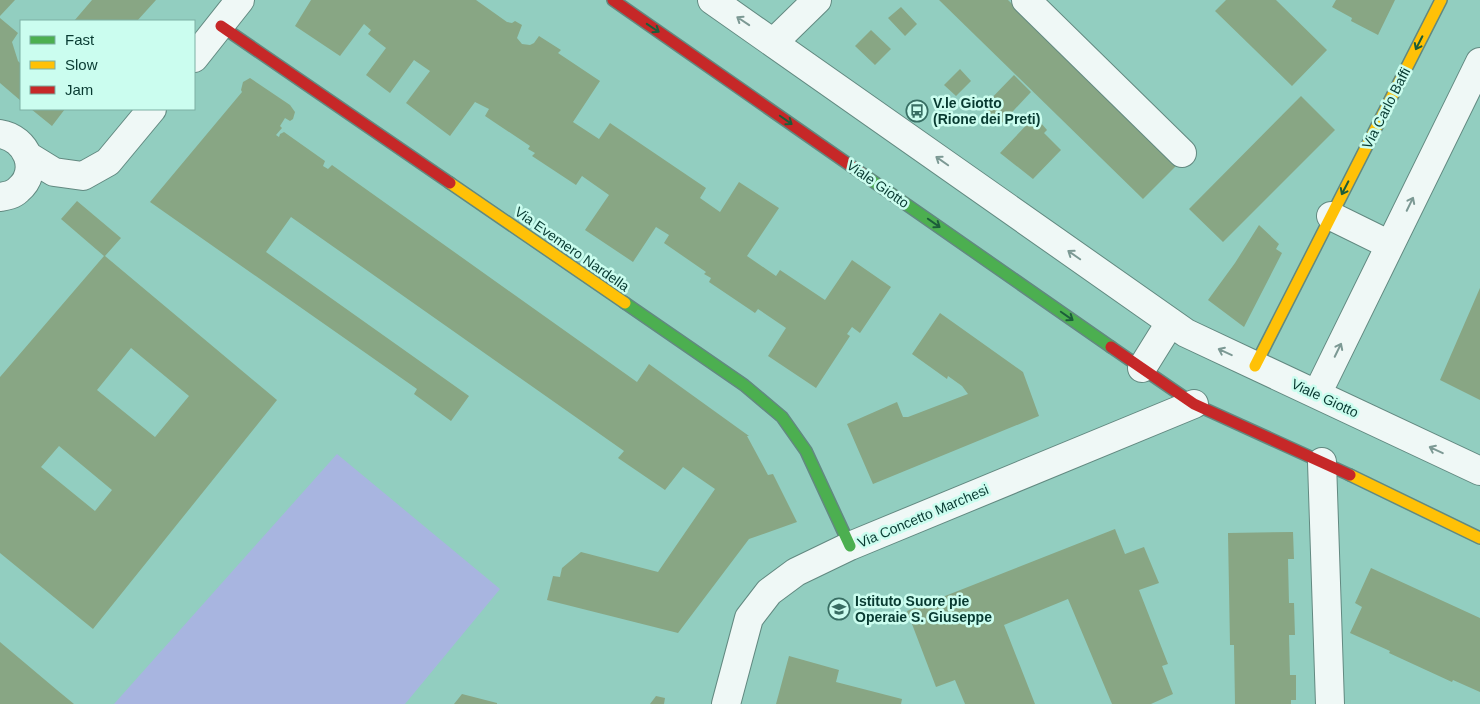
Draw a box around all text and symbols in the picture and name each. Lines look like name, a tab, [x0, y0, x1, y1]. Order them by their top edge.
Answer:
one-way arrow	[737, 16, 751, 26]
legend	[20, 20, 195, 110]
one-way arrow	[646, 23, 660, 33]
text: Fast	[65, 31, 95, 48]
one-way arrow	[1414, 36, 1424, 51]
text: Slow	[65, 56, 98, 73]
street label: Via Carlo Baffi	[1359, 65, 1413, 151]
text: Jam	[65, 81, 93, 98]
place label: V.le Giotto (Rione dei Preti)	[933, 95, 1040, 127]
bus stop icon: V.le Giotto (Rione dei Preti)	[905, 99, 929, 123]
one-way arrow	[779, 115, 793, 125]
one-way arrow	[935, 156, 949, 166]
street label: Viale Giotto	[844, 157, 912, 211]
one-way arrow	[1340, 181, 1350, 196]
one-way arrow	[1406, 197, 1415, 212]
street label: Via Evemero Nardella	[512, 203, 632, 295]
one-way arrow	[927, 218, 941, 228]
one-way arrow	[1067, 250, 1081, 260]
one-way arrow	[1060, 311, 1074, 321]
one-way arrow	[1334, 343, 1343, 358]
one-way arrow	[1218, 347, 1233, 356]
street label: Viale Giotto	[1289, 376, 1361, 421]
one-way arrow	[1429, 445, 1444, 455]
street label: Via Concetto Marchesi	[855, 481, 991, 551]
place label: Istituto Suore pie Operaie S. Giuseppe	[855, 593, 992, 625]
school or university icon: Istituto Suore pie Operaie S. Giuseppe	[827, 597, 851, 621]

